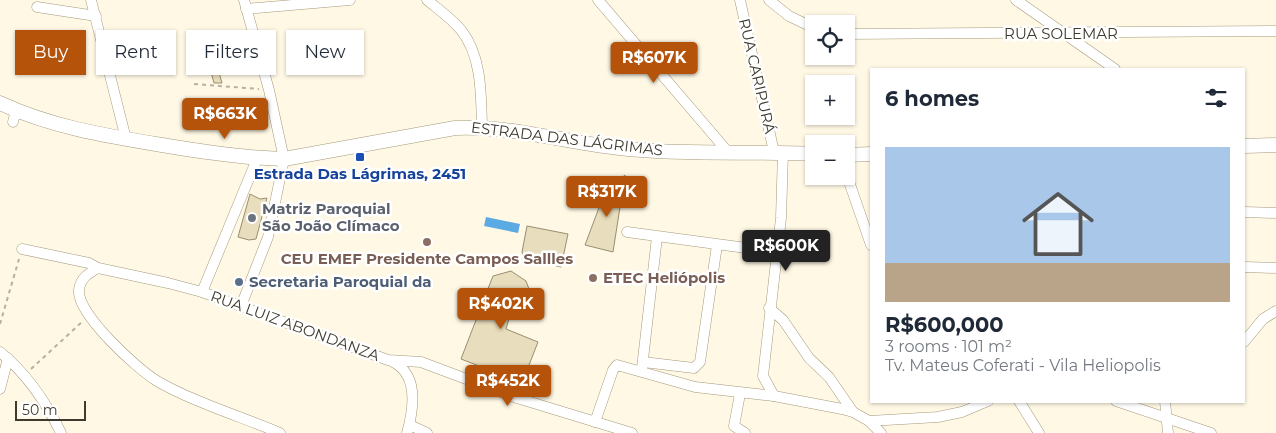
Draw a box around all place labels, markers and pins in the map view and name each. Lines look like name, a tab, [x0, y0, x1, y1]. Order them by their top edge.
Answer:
pin: R$607K	[613, 42, 695, 84]
pin: R$663K	[184, 98, 266, 140]
marker: Estrada Das Lágrimas, 2451	[354, 151, 366, 163]
place label: Estrada Das Lágrimas, 2451	[254, 164, 466, 183]
pin: R$317K	[566, 176, 648, 218]
place label: Matriz Paroquial São João Clímaco	[262, 199, 400, 235]
marker: Matriz Paroquial São João Clímaco	[246, 212, 258, 224]
pin: R$600K	[745, 230, 827, 272]
marker: CEU EMEF Presidente Campos Sallles	[421, 236, 433, 248]
place label: CEU EMEF Presidente Campos Sallles	[281, 249, 573, 268]
place label: ETEC Heliópolis	[603, 268, 725, 287]
place label: Secretaria Paroquial da	[249, 272, 432, 291]
marker: ETEC Heliópolis	[587, 272, 599, 284]
marker: Secretaria Paroquial da	[233, 276, 245, 288]
pin: R$402K	[460, 288, 542, 330]
pin: R$452K	[467, 364, 549, 407]

